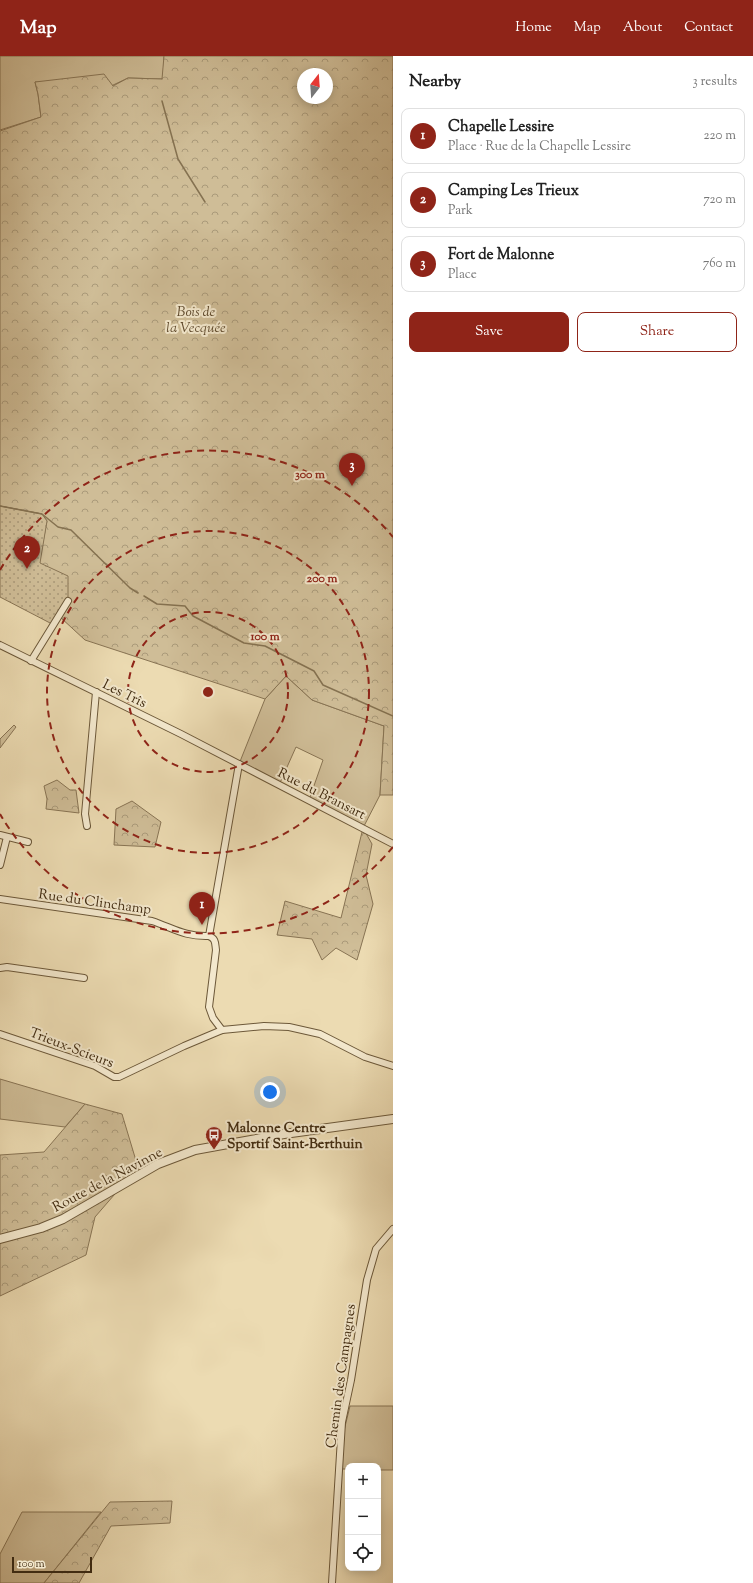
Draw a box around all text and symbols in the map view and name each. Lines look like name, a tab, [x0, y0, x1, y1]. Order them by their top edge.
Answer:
text: Map	[20, 15, 57, 42]
text: Home	[515, 18, 552, 38]
text: Map	[574, 18, 601, 38]
text: About	[623, 18, 662, 38]
text: Contact	[684, 18, 733, 38]
north arrow	[297, 68, 333, 104]
text: Nearby	[409, 70, 461, 94]
text: 3 results	[692, 73, 737, 91]
text: Chapelle Lessire	[448, 117, 554, 138]
text: 1	[421, 127, 425, 145]
text: 220 m	[703, 127, 736, 145]
text: Place · Rue de la Chapelle Lessire	[448, 138, 631, 156]
text: Camping Les Trieux	[448, 181, 579, 202]
text: 2	[420, 191, 426, 209]
text: 720 m	[703, 191, 736, 209]
text: Park	[448, 202, 473, 220]
text: Fort de Malonne	[448, 245, 554, 266]
text: 3	[420, 255, 426, 273]
text: 760 m	[703, 255, 736, 273]
text: Place	[448, 266, 477, 284]
park label: Bois de la Vecquée	[166, 303, 226, 339]
button: Save	[409, 312, 569, 352]
button: Share	[577, 312, 737, 352]
pin: 3	[339, 453, 365, 486]
text: 300 m	[295, 466, 325, 484]
pin: 2	[14, 536, 40, 569]
text: 200 m	[307, 570, 337, 588]
text: 100 m	[249, 628, 280, 646]
street label: Les Trîs	[99, 676, 150, 714]
centre of rings	[201, 685, 215, 699]
street label: Rue du Bransart	[273, 764, 369, 826]
street label: Rue du Clinchamp	[37, 885, 153, 921]
pin: 1	[189, 892, 215, 925]
street label: Trieux-Scieurs	[26, 1024, 116, 1074]
your location	[260, 1082, 280, 1102]
place label: Malonne Centre Sportif Saint-Berthuin	[227, 1119, 364, 1155]
bus stop icon: Malonne Centre Sportif Saint-Berthuin	[204, 1125, 224, 1150]
street label: Route de la Navinne	[49, 1143, 166, 1218]
street label: Chemin des Campagnes	[322, 1303, 362, 1450]
map controls	[345, 1463, 381, 1571]
button: +	[345, 1463, 381, 1499]
button: −	[345, 1499, 381, 1535]
button: locate	[345, 1535, 381, 1571]
scale bar	[12, 1555, 92, 1574]
text: 100 m	[18, 1556, 45, 1572]

